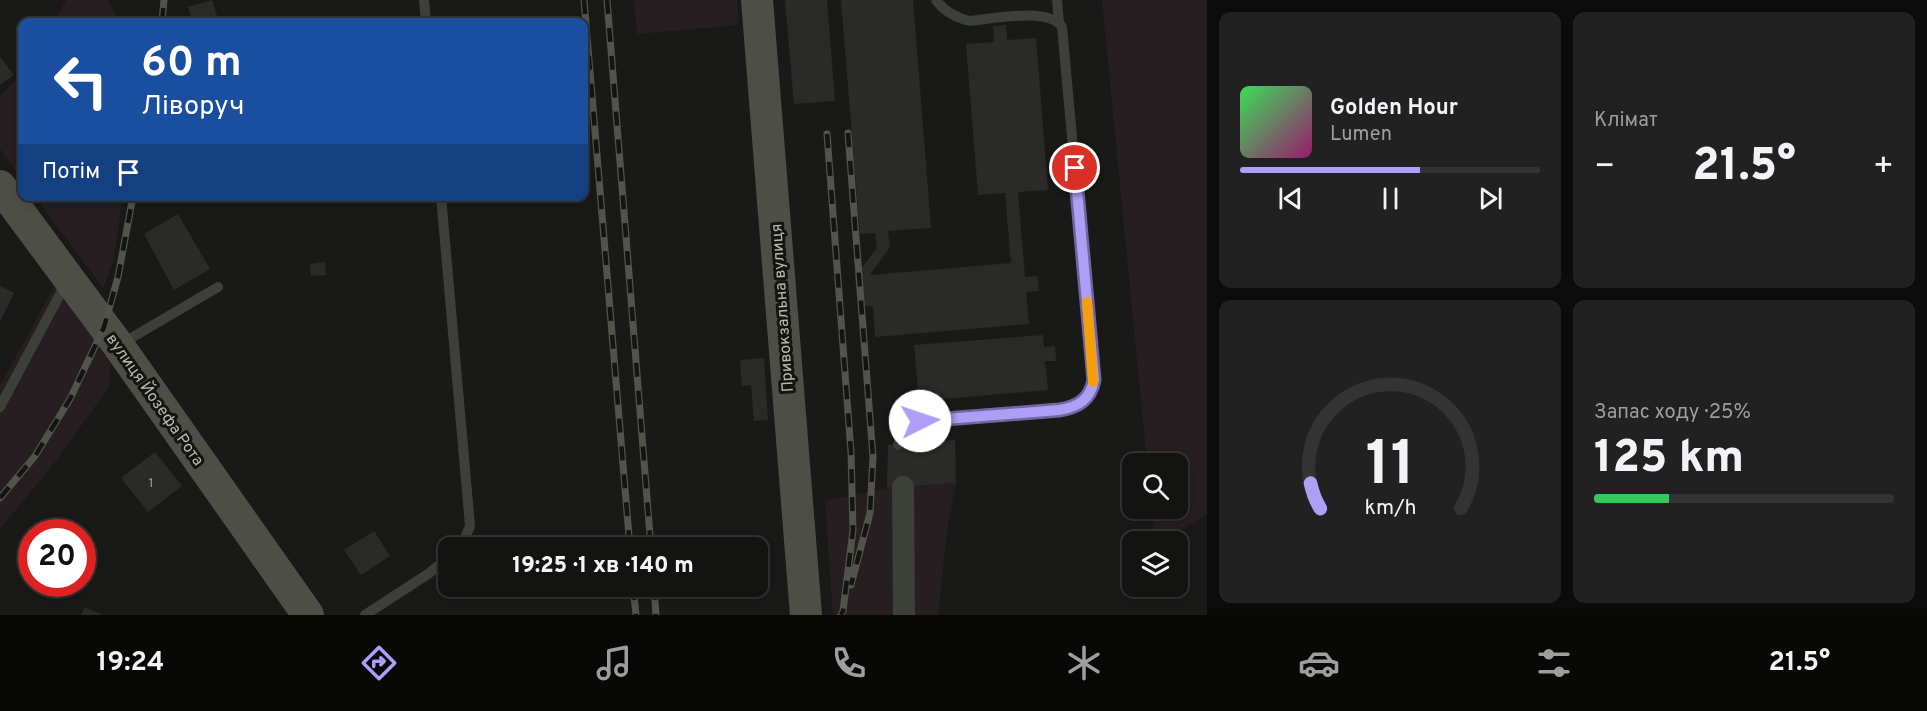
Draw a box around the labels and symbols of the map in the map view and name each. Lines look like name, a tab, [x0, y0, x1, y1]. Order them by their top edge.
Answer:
pin	[1049, 142, 1100, 193]
street label: Привокзальна вулиця	[767, 223, 799, 393]
street label: вулиця Йозефа Рота	[101, 329, 209, 470]
position arrow	[888, 389, 952, 453]
house number: 1	[148, 475, 154, 492]
speed limit sign: 20	[18, 519, 96, 597]

